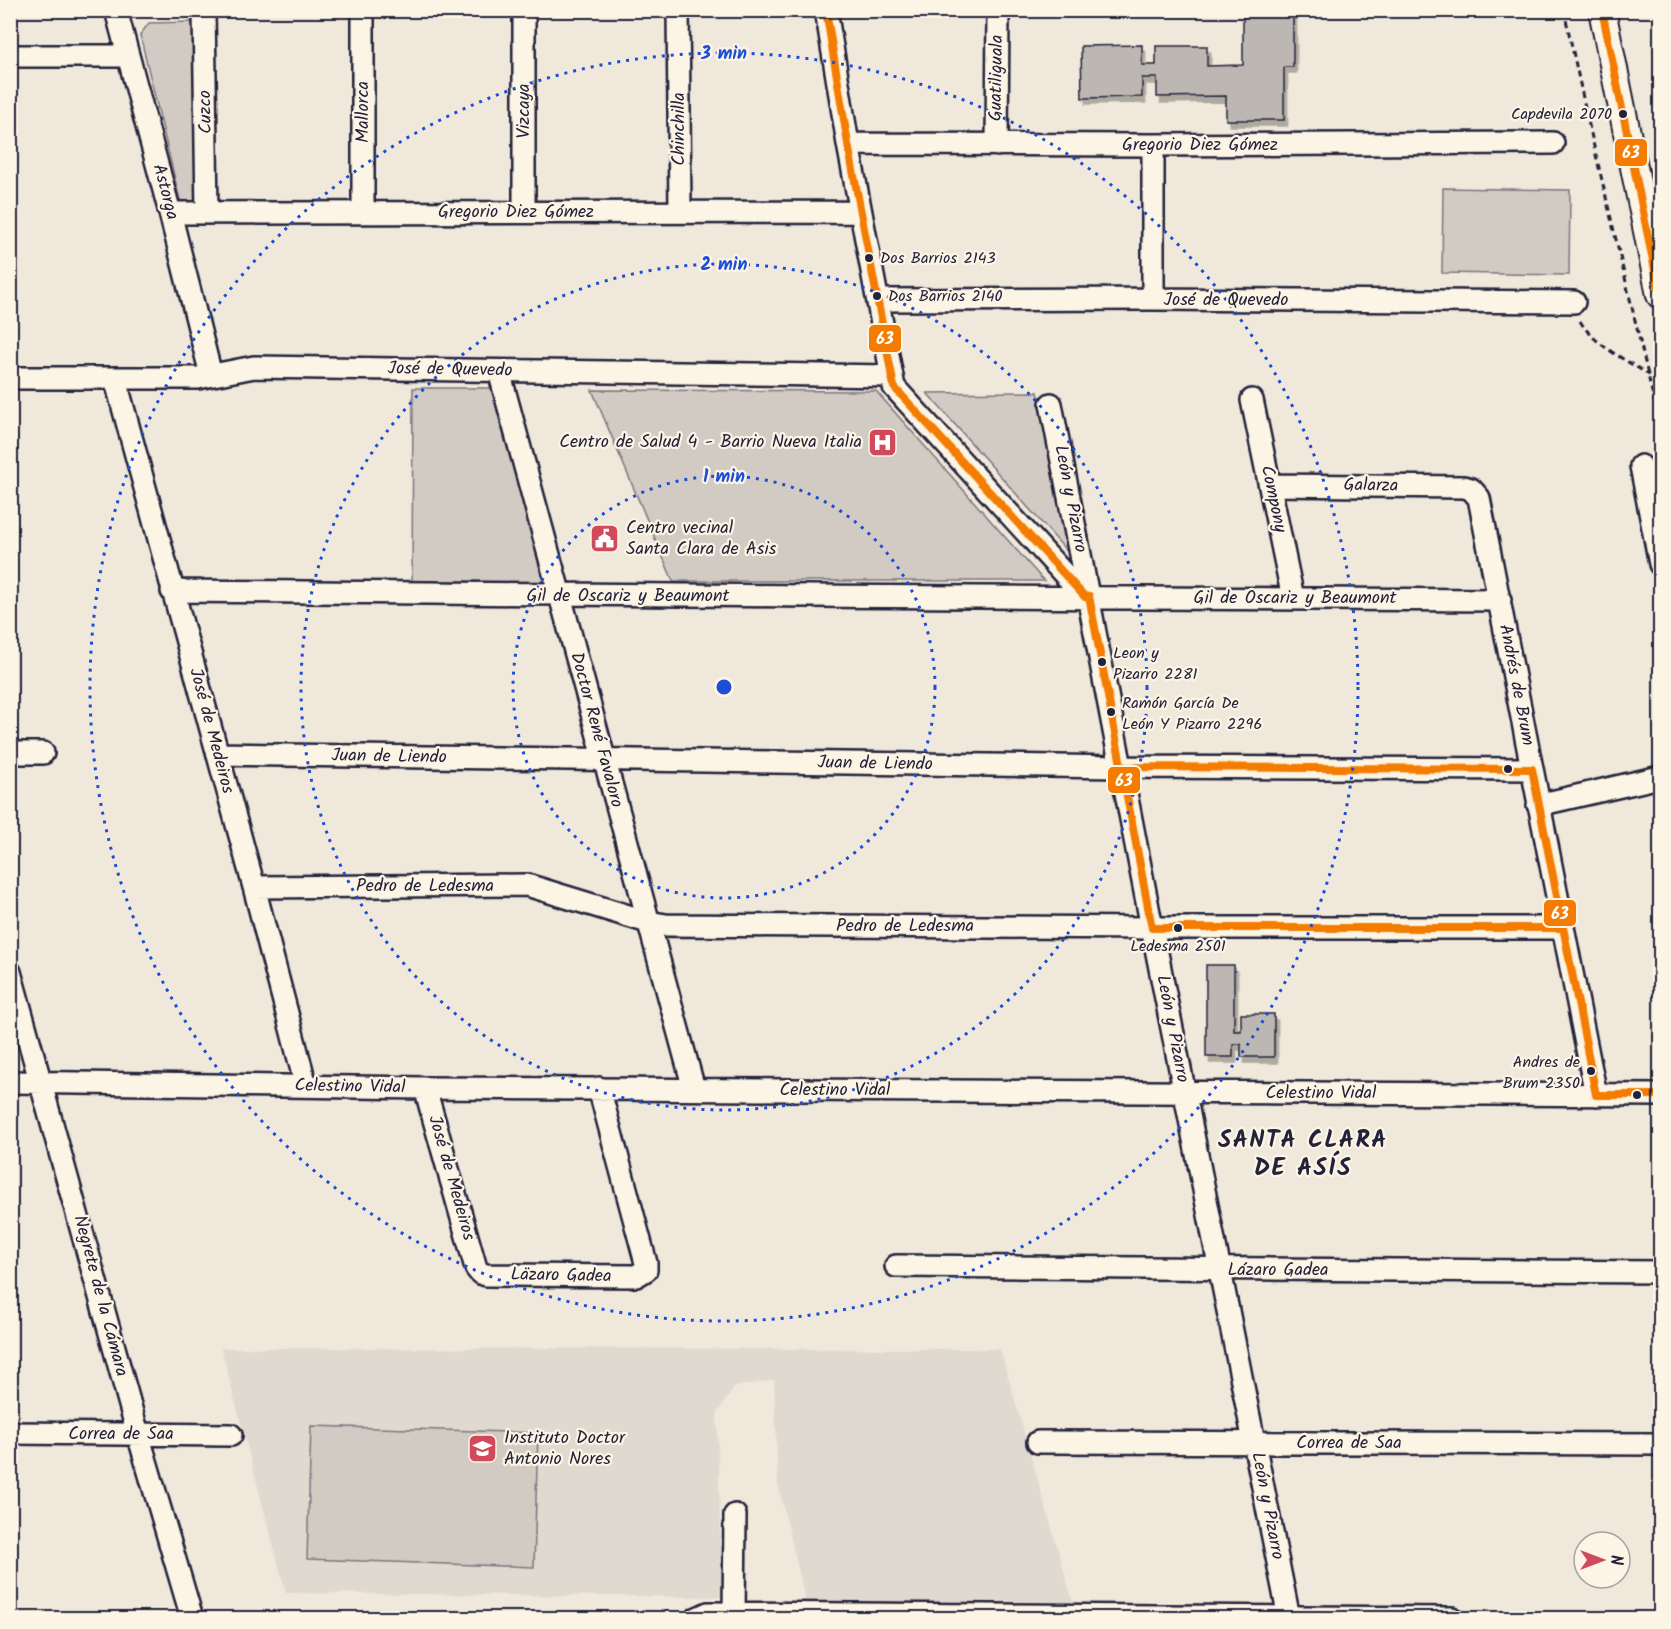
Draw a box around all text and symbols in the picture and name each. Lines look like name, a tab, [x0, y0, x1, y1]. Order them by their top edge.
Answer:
street label: Guatiliguala	[982, 34, 1012, 122]
text: 3 min	[700, 40, 747, 69]
street label: Mallorca	[349, 81, 378, 143]
street label: Vizcaya	[510, 83, 539, 139]
street label: Cuzco	[191, 90, 221, 134]
street label: Chinchilla	[665, 92, 694, 166]
place label: Capdevila 2070	[1511, 102, 1612, 127]
marker: Capdevila 2070	[1617, 108, 1629, 120]
street label: Gregorio Diez Gómez	[1122, 131, 1278, 160]
line badge: 63	[1614, 138, 1648, 167]
text: 63	[1622, 141, 1640, 166]
street label: Astorga	[144, 161, 186, 223]
street label: Gregorio Diez Gómez	[438, 198, 594, 227]
place label: Dos Barrios 2143	[880, 246, 996, 271]
text: 2 min	[701, 251, 747, 280]
marker: Dos Barrios 2143	[863, 252, 875, 264]
place label: Dos Barrios 2140	[888, 284, 1003, 309]
street label: José de Quevedo	[1164, 286, 1288, 315]
marker: Dos Barrios 2140	[871, 290, 883, 302]
line badge: 63	[868, 324, 902, 353]
text: 63	[876, 327, 894, 352]
street label: José de Quevedo	[387, 354, 513, 386]
hospital icon: Centro de Salud 4 - Barrio Nueva Italia	[867, 426, 899, 458]
place label: Centro de Salud 4 - Barrio Nueva Italia	[559, 428, 862, 457]
street label: León y Pizarro	[1045, 443, 1095, 555]
text: 1 min	[703, 463, 745, 492]
street label: Compony	[1252, 463, 1294, 536]
street label: Galarza	[1343, 471, 1399, 501]
place label: Centro vecinal Santa Clara de Asis	[626, 514, 777, 564]
public building icon: Centro vecinal Santa Clara de Asis	[589, 522, 621, 554]
street label: Gil de Oscariz y Beaumont	[526, 582, 731, 611]
street label: Gil de Oscariz y Beaumont	[1193, 584, 1398, 613]
street label: Andrés de Brum	[1490, 622, 1542, 748]
place label: Leon y Pizarro 2281	[1113, 641, 1198, 687]
street label: Doctor René Favaloro	[561, 649, 631, 811]
marker: Leon y Pizarro 2281	[1096, 656, 1108, 668]
street label: José de Medeiros	[180, 665, 242, 797]
centre of rings	[714, 677, 734, 697]
place label: Ramón García De León Y Pizarro 2296	[1122, 691, 1262, 737]
marker: Ramón García De León Y Pizarro 2296	[1105, 706, 1117, 718]
street label: Juan de Liendo	[331, 741, 447, 773]
street label: Juan de Liendo	[817, 748, 933, 780]
unlabelled marker	[1502, 763, 1514, 775]
line badge: 63	[1107, 766, 1141, 794]
text: 63	[1115, 769, 1133, 794]
street label: Pedro de Ledesma	[356, 872, 494, 901]
line badge: 63	[1543, 899, 1577, 927]
text: 63	[1551, 902, 1569, 927]
street label: Pedro de Ledesma	[836, 912, 974, 941]
marker: Ledesma 2501	[1172, 922, 1184, 934]
place label: Ledesma 2501	[1130, 934, 1226, 959]
street label: León y Pizarro	[1147, 973, 1197, 1085]
place label: Andres de Brum 2350	[1503, 1050, 1580, 1096]
marker: Andres de Brum 2350	[1585, 1065, 1597, 1077]
street label: Celestino Vidal	[294, 1072, 406, 1102]
street label: Celestino Vidal	[780, 1076, 891, 1105]
street label: Celestino Vidal	[1266, 1079, 1377, 1108]
unlabelled marker	[1631, 1089, 1643, 1101]
street label: José de Medeiros	[419, 1112, 483, 1244]
district label: SANTA CLARA DE ASÍS	[1218, 1121, 1388, 1188]
street label: Negrete de la Cámara	[65, 1212, 135, 1380]
street label: Lázaro Gadea	[1228, 1256, 1328, 1285]
street label: Läzaro Gadea	[510, 1261, 612, 1291]
street label: Correa de Saa	[68, 1420, 174, 1449]
place label: Instituto Doctor Antonio Nores	[504, 1424, 626, 1474]
street label: Correa de Saa	[1296, 1429, 1402, 1458]
school or university icon: Instituto Doctor Antonio Nores	[467, 1432, 499, 1464]
street label: León y Pizarro	[1242, 1450, 1292, 1562]
north arrow	[1572, 1530, 1632, 1590]
text: N	[1603, 1555, 1628, 1565]

